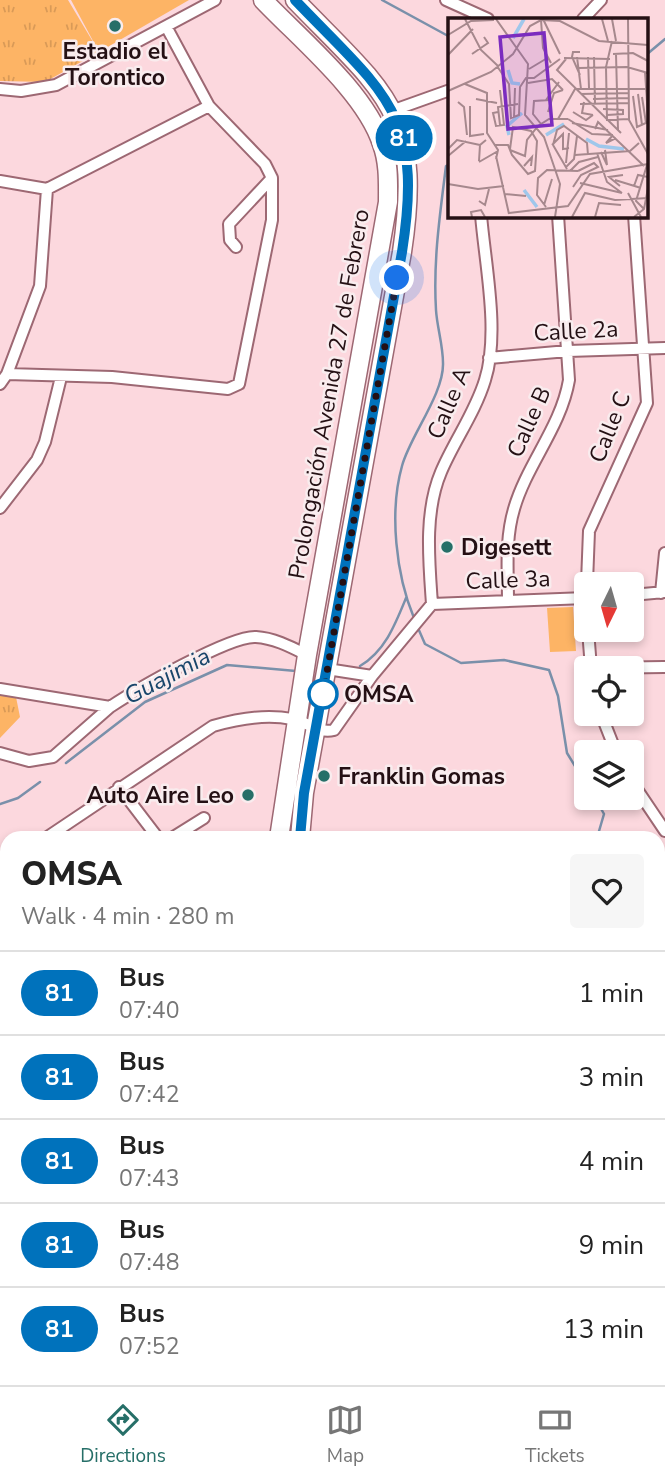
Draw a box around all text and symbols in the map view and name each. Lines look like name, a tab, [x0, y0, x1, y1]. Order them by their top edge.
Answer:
marker: Estadio el Torontico	[107, 18, 123, 34]
inset map	[448, 18, 648, 217]
place label: Estadio el Torontico	[62, 36, 168, 93]
line badge: 81	[372, 115, 436, 161]
text: 81	[390, 122, 418, 154]
street label: Prolongación Avenida 27 de Febrero	[281, 207, 377, 581]
your location	[379, 260, 414, 295]
street label: Calle 2a	[533, 313, 619, 349]
street label: Calle A	[420, 362, 478, 444]
street label: Calle B	[500, 382, 558, 462]
street label: Calle C	[582, 387, 638, 467]
place label: Digesett	[461, 532, 552, 563]
marker: Digesett	[439, 539, 455, 555]
street label: Calle 3a	[465, 563, 551, 597]
north arrow	[574, 572, 644, 642]
map controls	[574, 572, 644, 810]
water label: Guajimia	[118, 640, 216, 712]
button: locate	[574, 656, 644, 726]
marker: OMSA	[308, 679, 338, 709]
place label: OMSA	[344, 679, 414, 710]
button: layers	[574, 740, 644, 810]
place label: Franklin Gomas	[338, 761, 505, 792]
marker: Franklin Gomas	[316, 768, 332, 784]
place label: Auto Aire Leo	[86, 780, 234, 811]
marker: Auto Aire Leo	[240, 787, 256, 803]
text: OMSA	[21, 852, 122, 897]
button: heart	[570, 854, 644, 928]
text: Walk · 4 min · 280 m	[21, 901, 234, 932]
text: Bus	[119, 960, 165, 995]
text: 1 min	[579, 976, 644, 1011]
text: 81	[45, 977, 74, 1009]
text: 07:40	[119, 995, 179, 1026]
text: Bus	[119, 1044, 165, 1079]
text: 3 min	[579, 1060, 644, 1095]
text: 81	[45, 1061, 74, 1093]
text: 07:42	[119, 1079, 179, 1110]
text: Bus	[119, 1128, 165, 1163]
text: 4 min	[579, 1144, 644, 1179]
text: 81	[45, 1145, 74, 1177]
text: 07:43	[119, 1163, 179, 1194]
text: Bus	[119, 1212, 165, 1247]
text: 9 min	[579, 1228, 644, 1263]
text: 81	[45, 1229, 74, 1261]
text: 07:48	[119, 1247, 179, 1278]
text: Bus	[119, 1296, 165, 1331]
text: 13 min	[563, 1312, 644, 1347]
text: 81	[45, 1313, 74, 1345]
text: 07:52	[119, 1331, 179, 1362]
tab: Directions	[80, 1401, 166, 1469]
tab: Map	[326, 1401, 364, 1469]
tab: Tickets	[525, 1401, 585, 1469]

